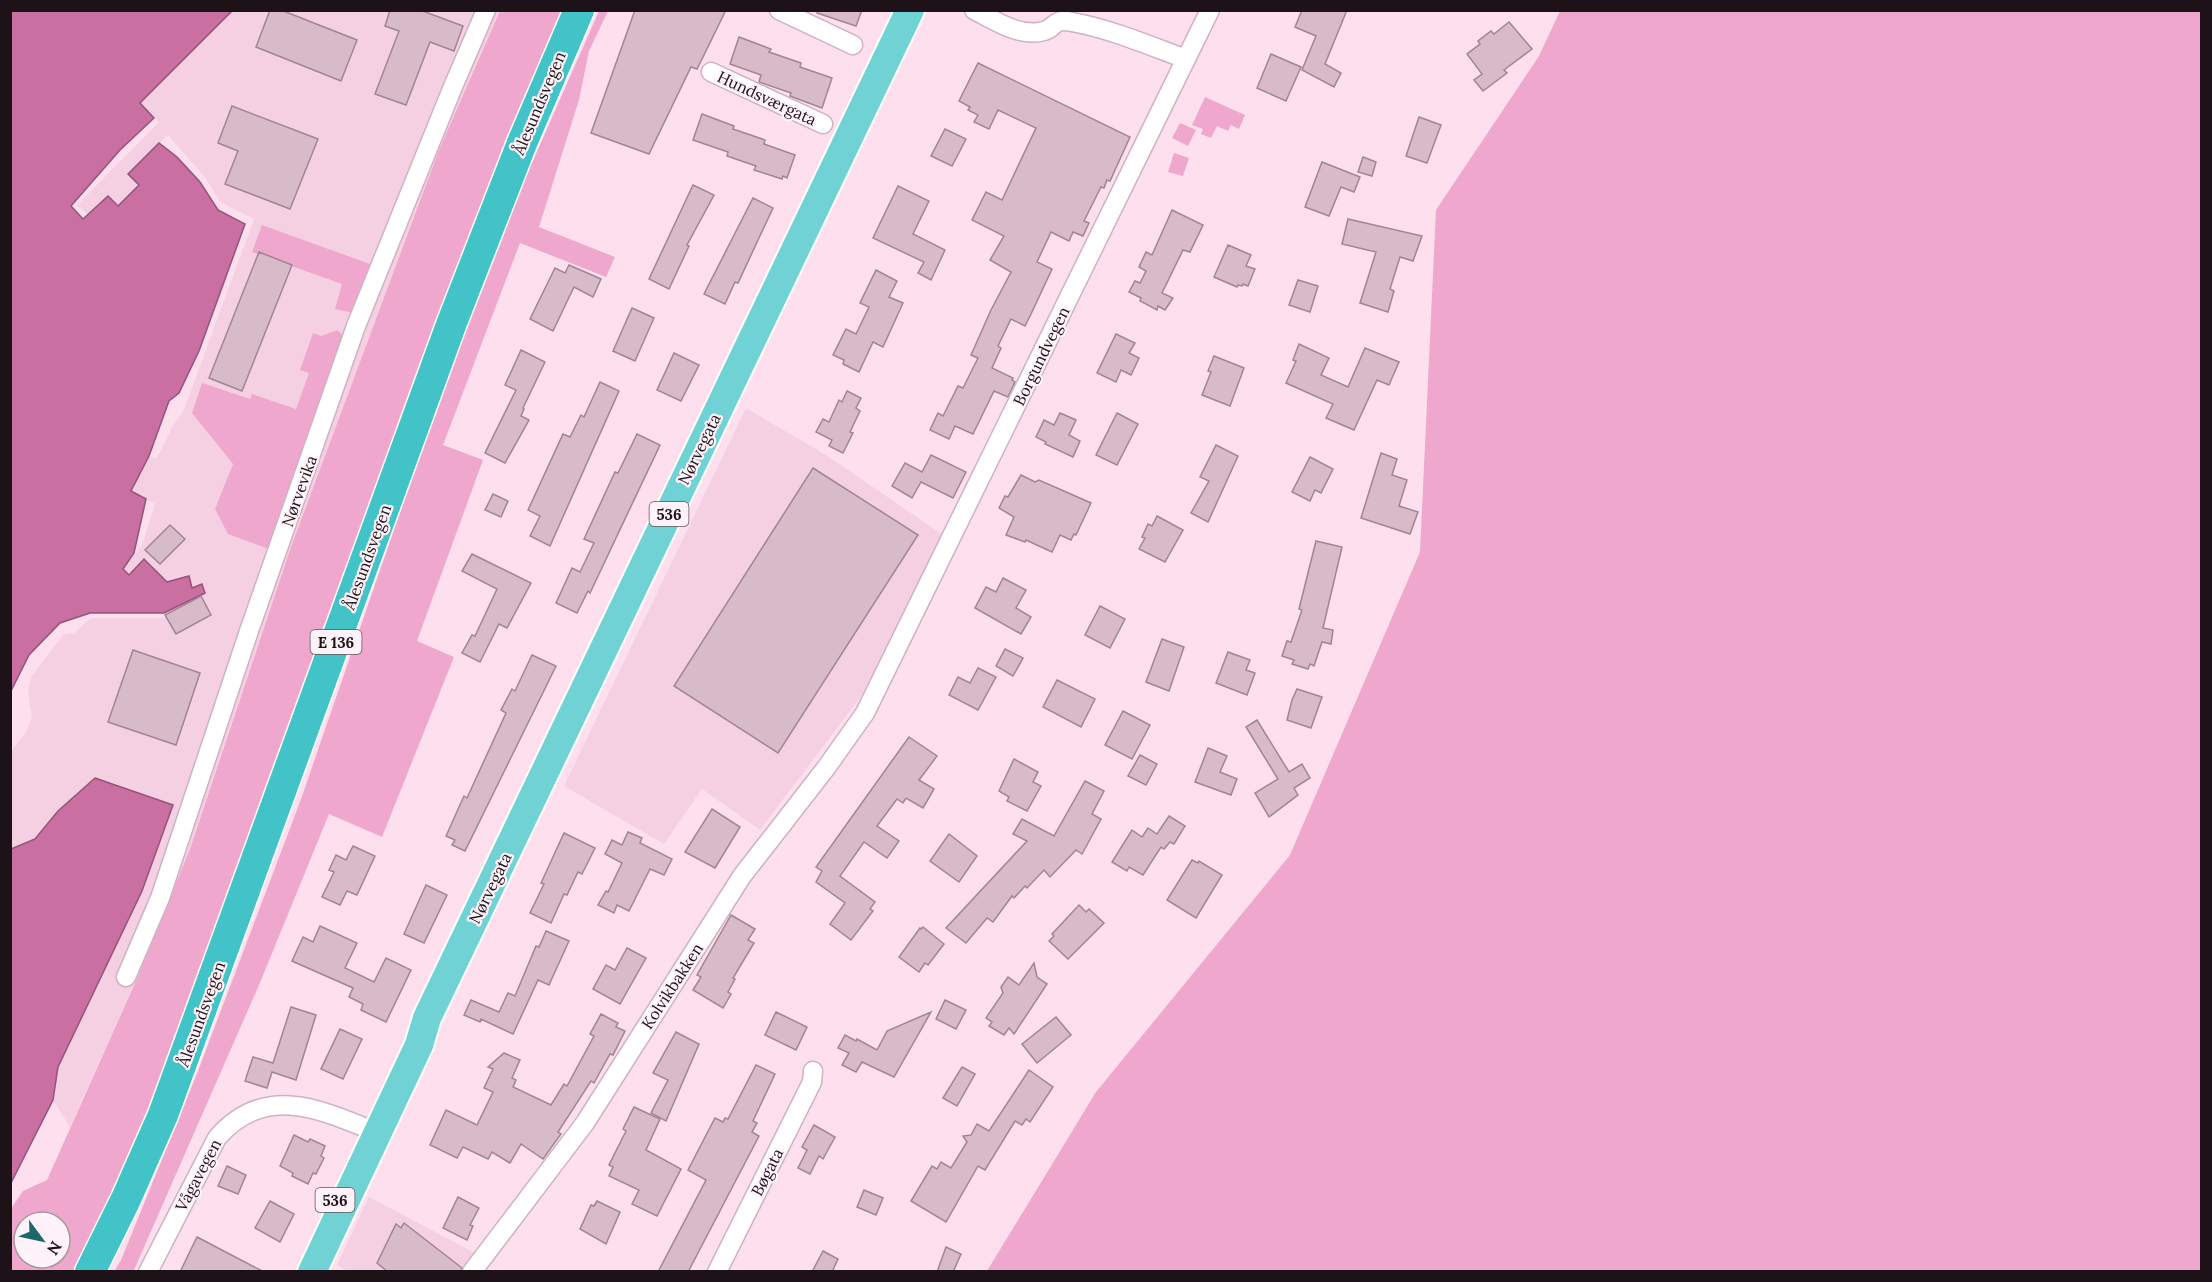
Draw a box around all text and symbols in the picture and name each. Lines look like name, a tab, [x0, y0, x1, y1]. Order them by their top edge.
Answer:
street label: Ålesundsvegen	[508, 48, 570, 159]
street label: Hundsværgata	[714, 66, 820, 130]
street label: Borgundvegen	[1008, 303, 1074, 409]
street label: Nørvegata	[673, 410, 725, 488]
street label: Nørvevika	[277, 453, 321, 529]
street label: Ålesundsvegen	[338, 501, 395, 613]
road number: 536	[650, 502, 688, 526]
road number: E 136	[310, 630, 362, 654]
street label: Nørvegata	[464, 849, 516, 927]
street label: Kolvikbakken	[637, 939, 707, 1033]
street label: Ålesundsvegen	[172, 958, 229, 1070]
street label: Vågavegen	[170, 1135, 226, 1215]
street label: Bøgata	[747, 1145, 787, 1199]
road number: 536	[316, 1188, 354, 1212]
north arrow	[12, 1210, 72, 1270]
text: N	[43, 1238, 66, 1259]

